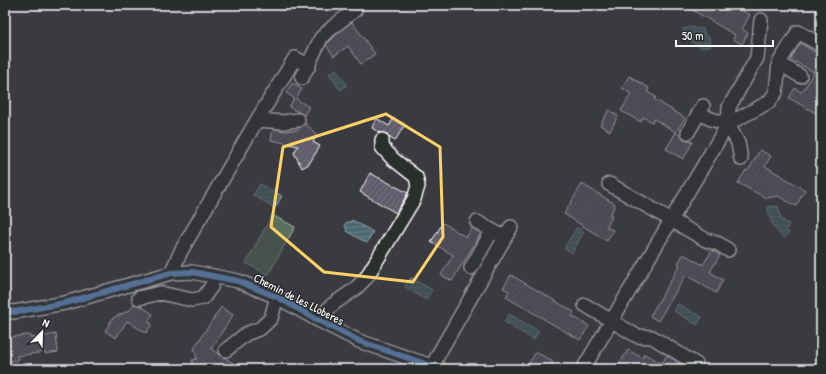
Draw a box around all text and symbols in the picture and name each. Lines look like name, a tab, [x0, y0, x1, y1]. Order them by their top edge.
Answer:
scale bar	[676, 22, 773, 48]
text: 50 m	[682, 27, 703, 44]
street label: Chemin de les Lloberes	[251, 269, 347, 329]
north arrow	[22, 312, 62, 352]
text: N	[40, 315, 51, 330]

